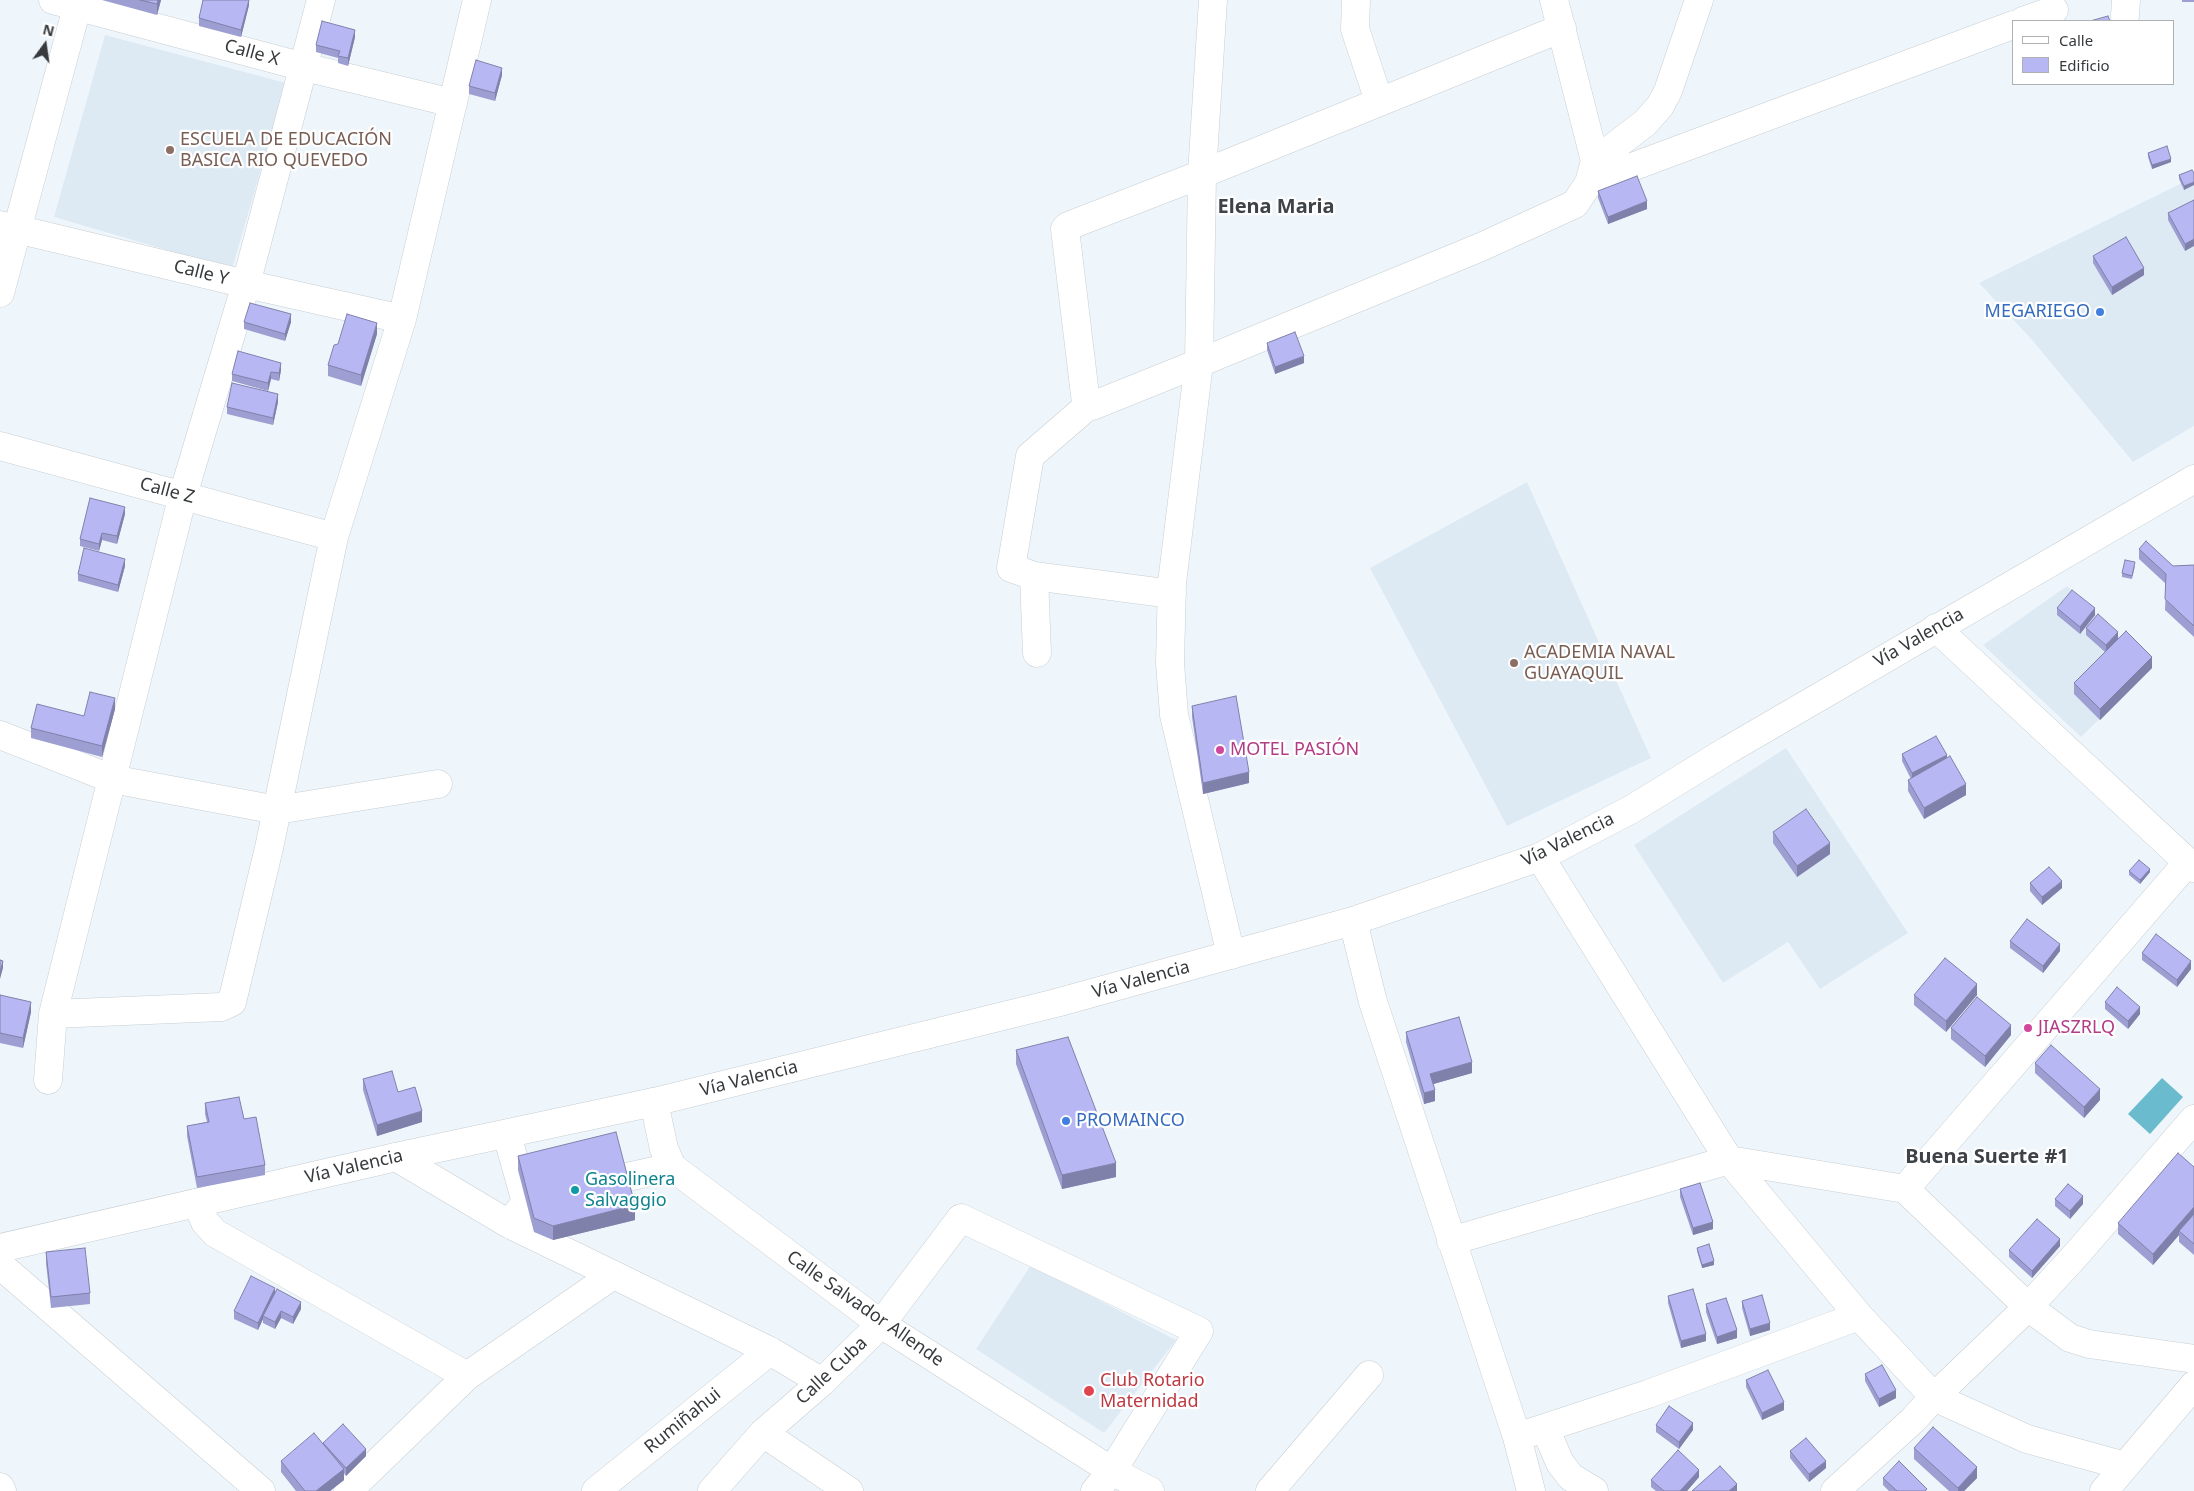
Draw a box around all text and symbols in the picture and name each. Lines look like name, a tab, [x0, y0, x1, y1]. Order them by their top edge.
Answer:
text: N	[41, 19, 57, 41]
north arrow	[20, 20, 70, 70]
legend	[2012, 20, 2174, 85]
text: Calle	[2059, 30, 2093, 50]
street label: Calle X	[222, 35, 282, 71]
text: Edificio	[2059, 55, 2110, 75]
place label: ESCUELA DE EDUCACIÓN BASICA RIO QUEVEDO	[180, 129, 392, 172]
marker: ESCUELA DE EDUCACIÓN BASICA RIO QUEVEDO	[164, 144, 176, 156]
district label: Elena Maria	[1217, 195, 1335, 219]
street label: Calle Y	[171, 256, 231, 290]
place label: MEGARIEGO	[1985, 301, 2090, 323]
marker: MEGARIEGO	[2094, 306, 2106, 318]
street label: Calle Z	[137, 473, 197, 509]
street label: Vía Valencia	[1870, 604, 1968, 672]
place label: ACADEMIA NAVAL GUAYAQUIL	[1524, 642, 1675, 684]
marker: ACADEMIA NAVAL GUAYAQUIL	[1508, 657, 1520, 669]
place label: MOTEL PASIÓN	[1230, 739, 1359, 761]
marker: MOTEL PASIÓN	[1214, 744, 1226, 756]
street label: Vía Valencia	[1518, 808, 1618, 872]
street label: Vía Valencia	[1090, 957, 1192, 1003]
place label: JIASZRLQ	[2038, 1017, 2115, 1039]
marker: JIASZRLQ	[2022, 1022, 2034, 1034]
street label: Vía Valencia	[698, 1056, 800, 1102]
place label: PROMAINCO	[1076, 1110, 1185, 1132]
marker: PROMAINCO	[1060, 1115, 1072, 1127]
street label: Vía Valencia	[303, 1145, 405, 1189]
district label: Buena Suerte #1	[1905, 1145, 2069, 1169]
place label: Gasolinera Salvaggio	[585, 1169, 675, 1212]
marker: Gasolinera Salvaggio	[569, 1184, 581, 1196]
street label: Calle Salvador Allende	[782, 1247, 948, 1371]
street label: Calle Cuba	[792, 1333, 872, 1409]
place label: Club Rotario Maternidad	[1100, 1370, 1205, 1412]
street label: Rumiñahui	[640, 1384, 726, 1458]
marker: Club Rotario Maternidad	[1082, 1384, 1096, 1398]

